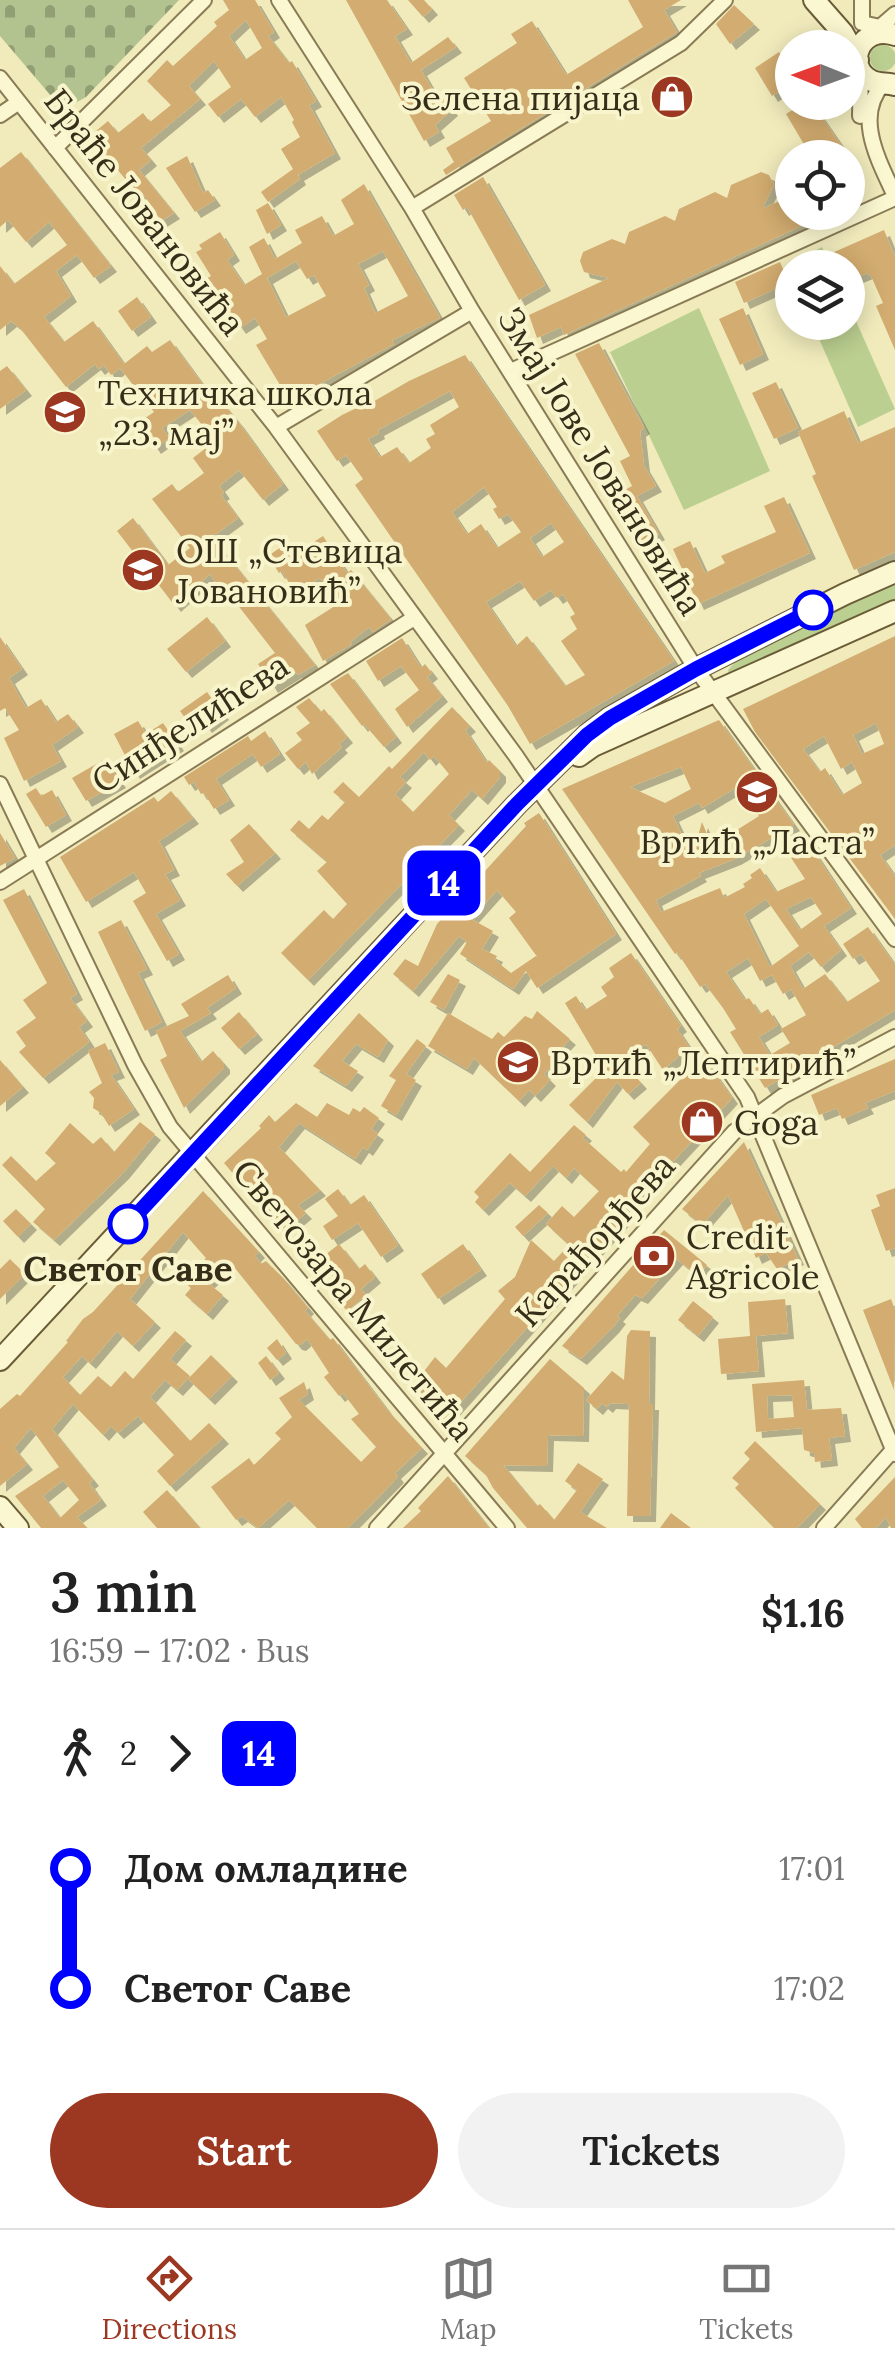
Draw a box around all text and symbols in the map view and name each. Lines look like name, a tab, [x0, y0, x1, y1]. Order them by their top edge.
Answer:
north arrow	[775, 30, 865, 120]
map controls	[775, 30, 865, 340]
shop icon: Зелена пијаца	[649, 74, 695, 120]
place label: Зелена пијаца	[401, 75, 640, 120]
street label: Браће Јовановића	[35, 80, 255, 344]
button: locate	[775, 140, 865, 230]
button: layers	[775, 250, 865, 340]
street label: Змај Јове Јовановића	[488, 299, 714, 623]
place label: Техничка школа „23. мај”	[98, 370, 372, 455]
school or university icon: Техничка школа „23. мај”	[42, 389, 88, 435]
place label: ОШ „Стевица Јовановић”	[175, 528, 403, 613]
school or university icon: ОШ „Стевица Јовановић”	[120, 547, 166, 593]
unlabelled marker	[794, 591, 832, 629]
street label: Синђелићева	[83, 643, 297, 803]
school or university icon: Вртић „Ласта”	[734, 769, 780, 815]
place label: Вртић „Ласта”	[640, 819, 874, 864]
line badge: 14	[399, 850, 489, 916]
text: 14	[427, 861, 461, 906]
school or university icon: Вртић „Лептирић”	[495, 1039, 541, 1085]
place label: Вртић „Лептирић”	[550, 1040, 856, 1085]
shop icon: Goga	[679, 1099, 725, 1145]
place label: Goga	[734, 1100, 819, 1145]
street label: Карађорђева	[505, 1144, 685, 1336]
street label: Светозара Милетића	[223, 1150, 485, 1450]
marker: Светог Саве	[109, 1205, 147, 1243]
place label: Credit Agricole	[685, 1214, 820, 1299]
bank icon: Credit Agricole	[631, 1233, 677, 1279]
place label: Светог Саве	[23, 1246, 233, 1291]
text: 3 min	[50, 1557, 197, 1627]
text: $1.16	[761, 1589, 845, 1637]
text: 16:59 – 17:02 · Bus	[50, 1630, 309, 1671]
icon: walk	[50, 1726, 105, 1781]
icon: forward	[152, 1726, 207, 1781]
text: 14	[242, 1731, 276, 1776]
text: 2	[120, 1733, 137, 1774]
text: Дом омладине	[124, 1844, 408, 1892]
text: 17:01	[779, 1848, 845, 1889]
text: Светог Саве	[124, 1964, 351, 2012]
text: 17:02	[774, 1968, 845, 2009]
button: Start	[50, 2093, 438, 2208]
button: Tickets	[458, 2093, 845, 2208]
tab: Directions	[101, 2251, 237, 2347]
tab: Map	[440, 2251, 497, 2347]
tab: Tickets	[699, 2251, 794, 2347]

